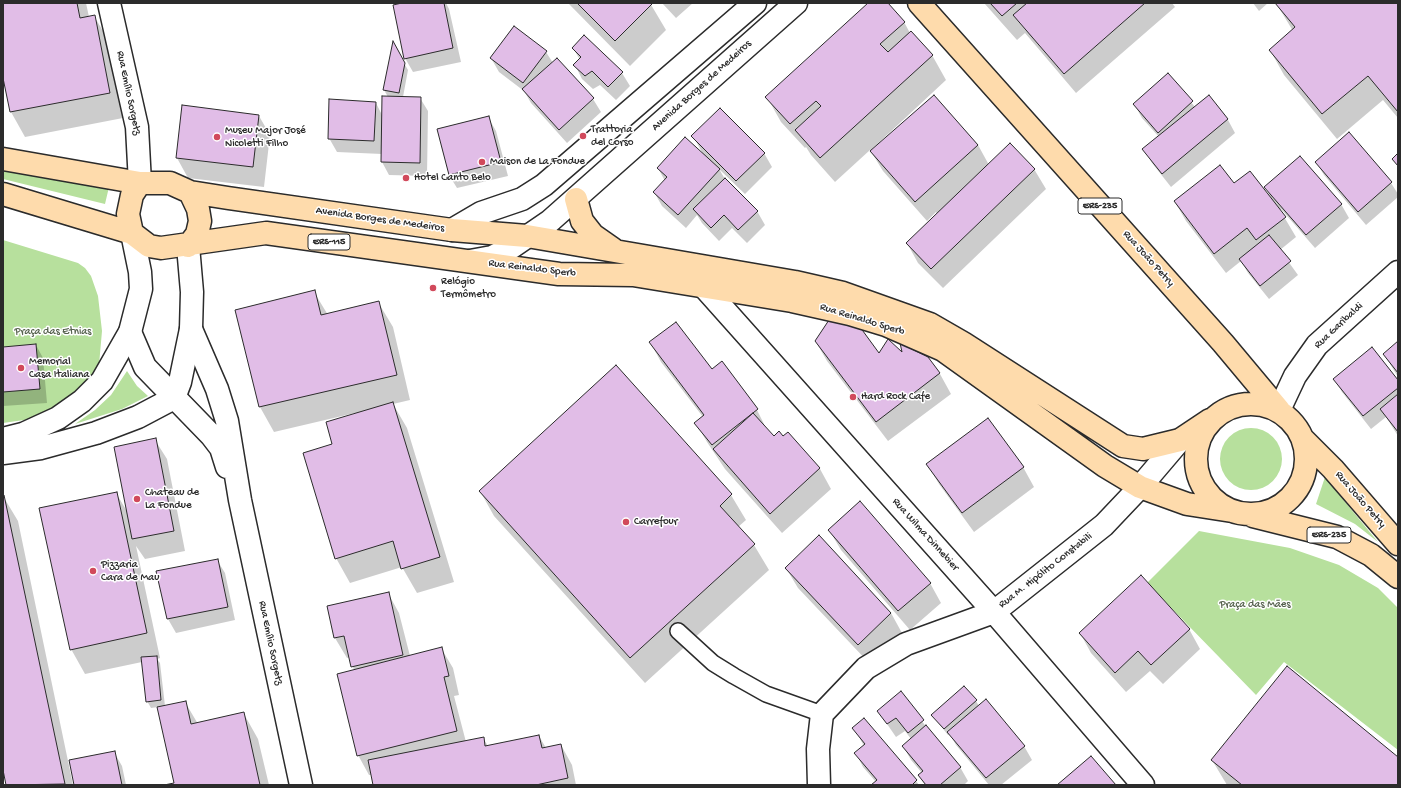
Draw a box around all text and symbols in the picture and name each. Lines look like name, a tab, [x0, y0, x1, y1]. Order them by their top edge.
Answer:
street label: Avenida Borges de Medeiros	[649, 38, 755, 134]
street label: Rua Emílio Sorgetz	[113, 50, 143, 136]
place label: Trattoria del Corso	[591, 123, 633, 149]
place label: Museu Major José Nicoletti Filho	[225, 124, 306, 150]
marker: Trattoria del Corso	[578, 131, 588, 141]
marker: Museu Major José Nicoletti Filho	[212, 132, 222, 142]
place label: Maison de La Fondue	[490, 155, 585, 169]
marker: Maison de La Fondue	[477, 157, 487, 167]
place label: Hotel Canto Belo	[414, 171, 491, 185]
marker: Hotel Canto Belo	[401, 173, 411, 183]
road number: ERS-235	[1078, 198, 1122, 214]
street label: Avenida Borges de Medeiros	[315, 204, 445, 236]
street label: Rua João Petry	[1119, 228, 1177, 290]
road number: ERS-115	[308, 234, 350, 250]
street label: Rua Reinaldo Sperb	[488, 257, 576, 281]
place label: Relógio Termômetro	[441, 275, 496, 301]
marker: Relógio Termômetro	[428, 283, 438, 293]
street label: Rua Garibaldi	[1312, 300, 1366, 352]
street label: Rua Reinaldo Sperb	[818, 301, 906, 339]
park label: Praça das Etnias	[15, 325, 91, 339]
place label: Memorial Casa Italiana	[29, 355, 89, 381]
marker: Memorial Casa Italiana	[16, 363, 26, 373]
place label: Hard Rock Cafe	[861, 390, 930, 404]
marker: Hard Rock Cafe	[848, 392, 858, 402]
street label: Rua João Petry	[1332, 469, 1388, 531]
place label: Chateau de La Fondue	[145, 486, 199, 512]
marker: Chateau de La Fondue	[132, 494, 142, 504]
street label: Rua Wilma Dinnebier	[889, 496, 961, 574]
place label: Carrefour	[634, 515, 678, 529]
marker: Carrefour	[621, 517, 631, 527]
road number: ERS-235	[1307, 527, 1351, 543]
street label: Rua M. Hipólito Constabili	[997, 530, 1095, 612]
place label: Pizzaria Cara de Mau	[101, 558, 159, 584]
marker: Pizzaria Cara de Mau	[88, 566, 98, 576]
park label: Praça das Mães	[1219, 598, 1291, 612]
street label: Rua Emílio Sorgetz	[255, 600, 285, 686]

